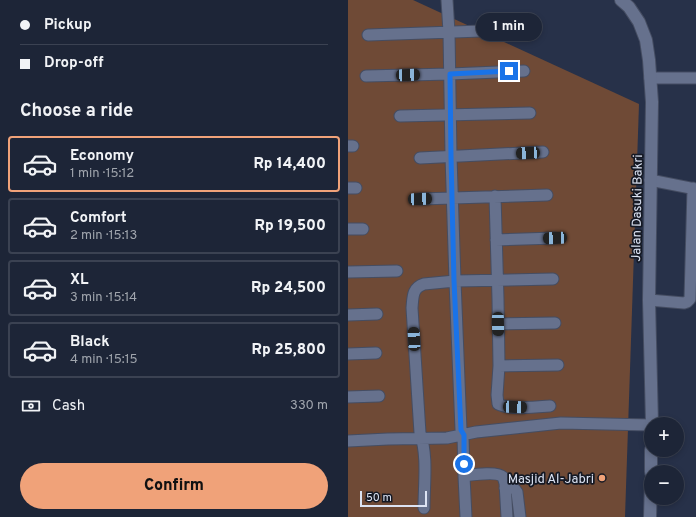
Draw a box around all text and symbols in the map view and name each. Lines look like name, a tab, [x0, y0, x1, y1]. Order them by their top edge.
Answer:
callout: 1 min	[476, 13, 542, 41]
text: Pickup	[44, 16, 92, 35]
text: 1 min	[493, 19, 525, 35]
text: Drop-off	[44, 54, 104, 73]
route end	[500, 62, 518, 80]
car	[396, 69, 420, 81]
text: Choose a ride	[20, 100, 133, 123]
icon: car	[22, 146, 58, 182]
car	[516, 146, 540, 160]
text: Economy	[70, 147, 134, 166]
street label: Jalan Dasuki Bakri	[629, 154, 647, 262]
text: Rp 14,400	[253, 155, 326, 174]
text: 1 min · 15:12	[70, 166, 134, 182]
car	[408, 193, 432, 205]
icon: car	[22, 208, 58, 244]
text: Comfort	[70, 209, 127, 228]
text: Rp 19,500	[255, 217, 326, 236]
text: 2 min · 15:13	[70, 228, 137, 244]
car	[543, 232, 567, 244]
icon: car	[22, 270, 58, 306]
text: XL	[70, 271, 88, 290]
text: Rp 24,500	[251, 279, 326, 298]
text: 3 min · 15:14	[70, 290, 137, 306]
car	[492, 312, 504, 336]
car	[407, 327, 421, 351]
icon: car	[22, 332, 58, 368]
text: Black	[70, 333, 110, 352]
text: Rp 25,800	[252, 341, 326, 360]
text: 4 min · 15:15	[70, 352, 138, 368]
icon: cash	[20, 395, 42, 417]
text: Cash	[52, 397, 85, 416]
text: 330 m	[290, 398, 328, 414]
car	[503, 401, 527, 413]
map controls	[644, 417, 684, 505]
button: +	[644, 417, 684, 457]
route start	[455, 455, 473, 473]
button: Confirm	[20, 463, 328, 509]
button: −	[644, 465, 684, 505]
place label: Masjid Al-Jabri	[508, 472, 594, 488]
marker: Masjid Al-Jabri	[597, 473, 607, 483]
scale bar	[360, 489, 427, 508]
text: 50 m	[366, 491, 392, 505]

